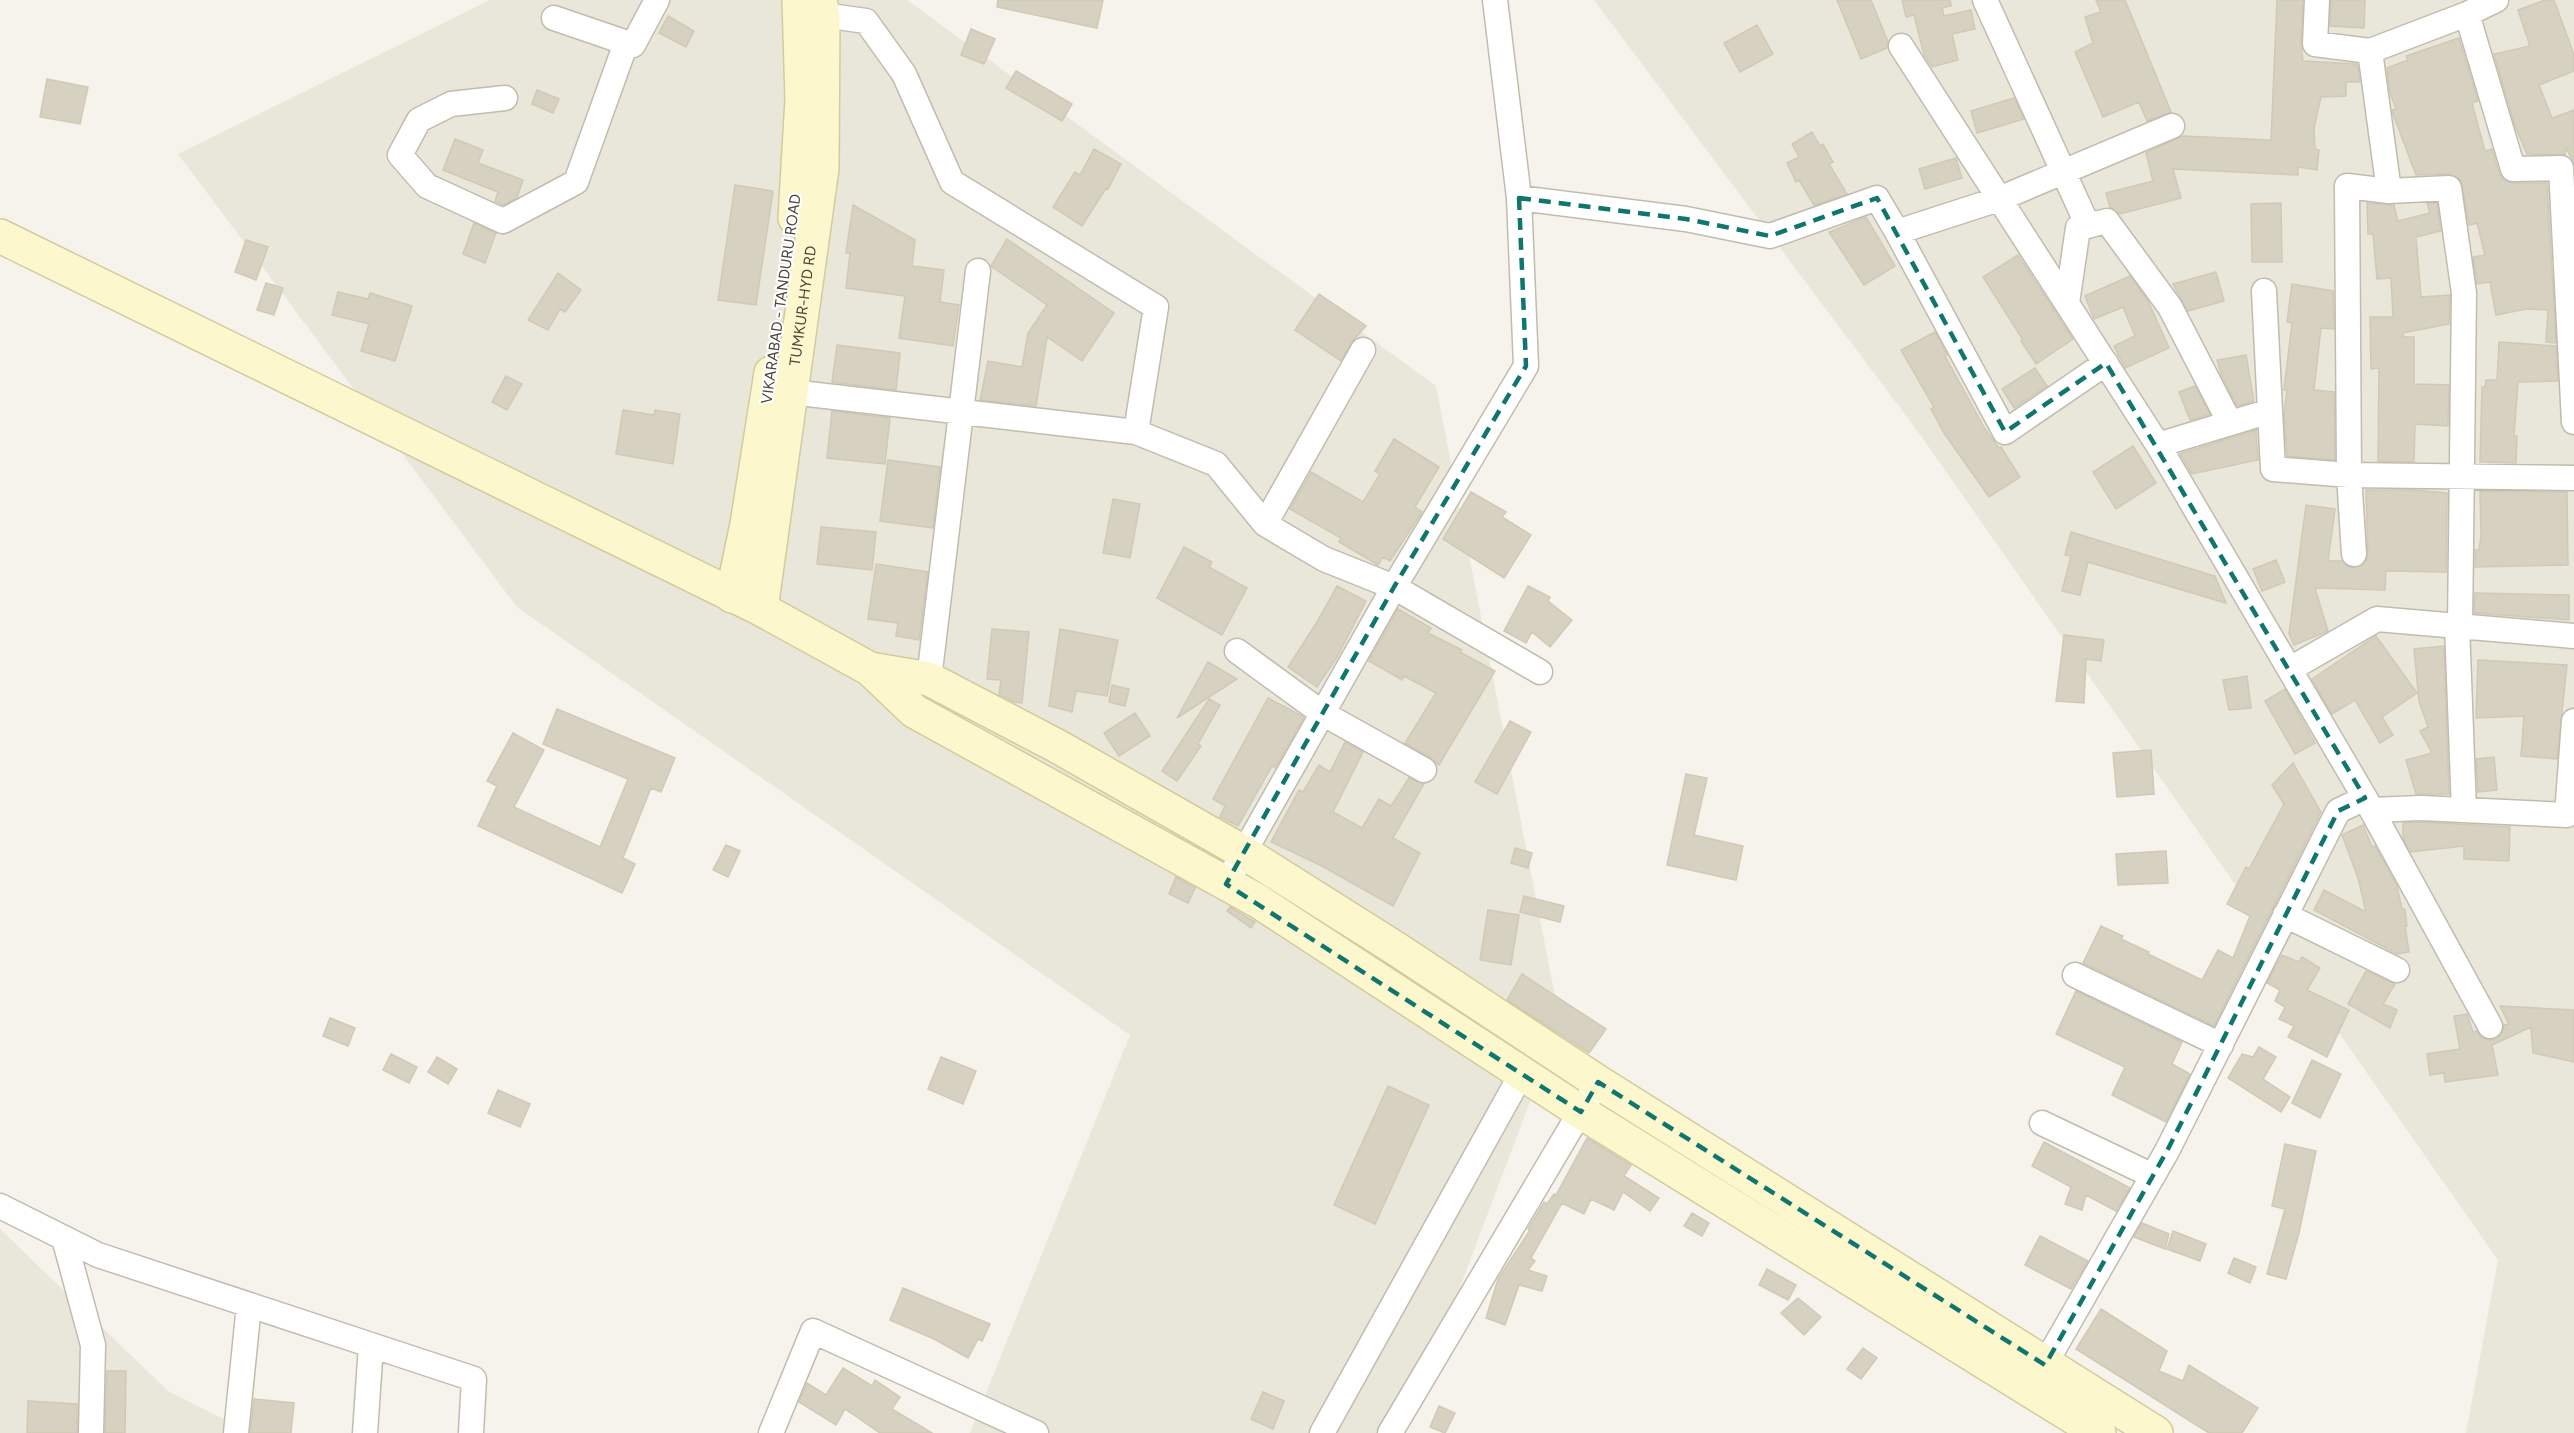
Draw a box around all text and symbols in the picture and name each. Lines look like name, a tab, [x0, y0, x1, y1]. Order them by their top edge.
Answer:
street label: VIKARABAD - TANDURU ROAD	[757, 193, 805, 405]
street label: TUMKUR-HYD RD	[786, 245, 820, 367]

